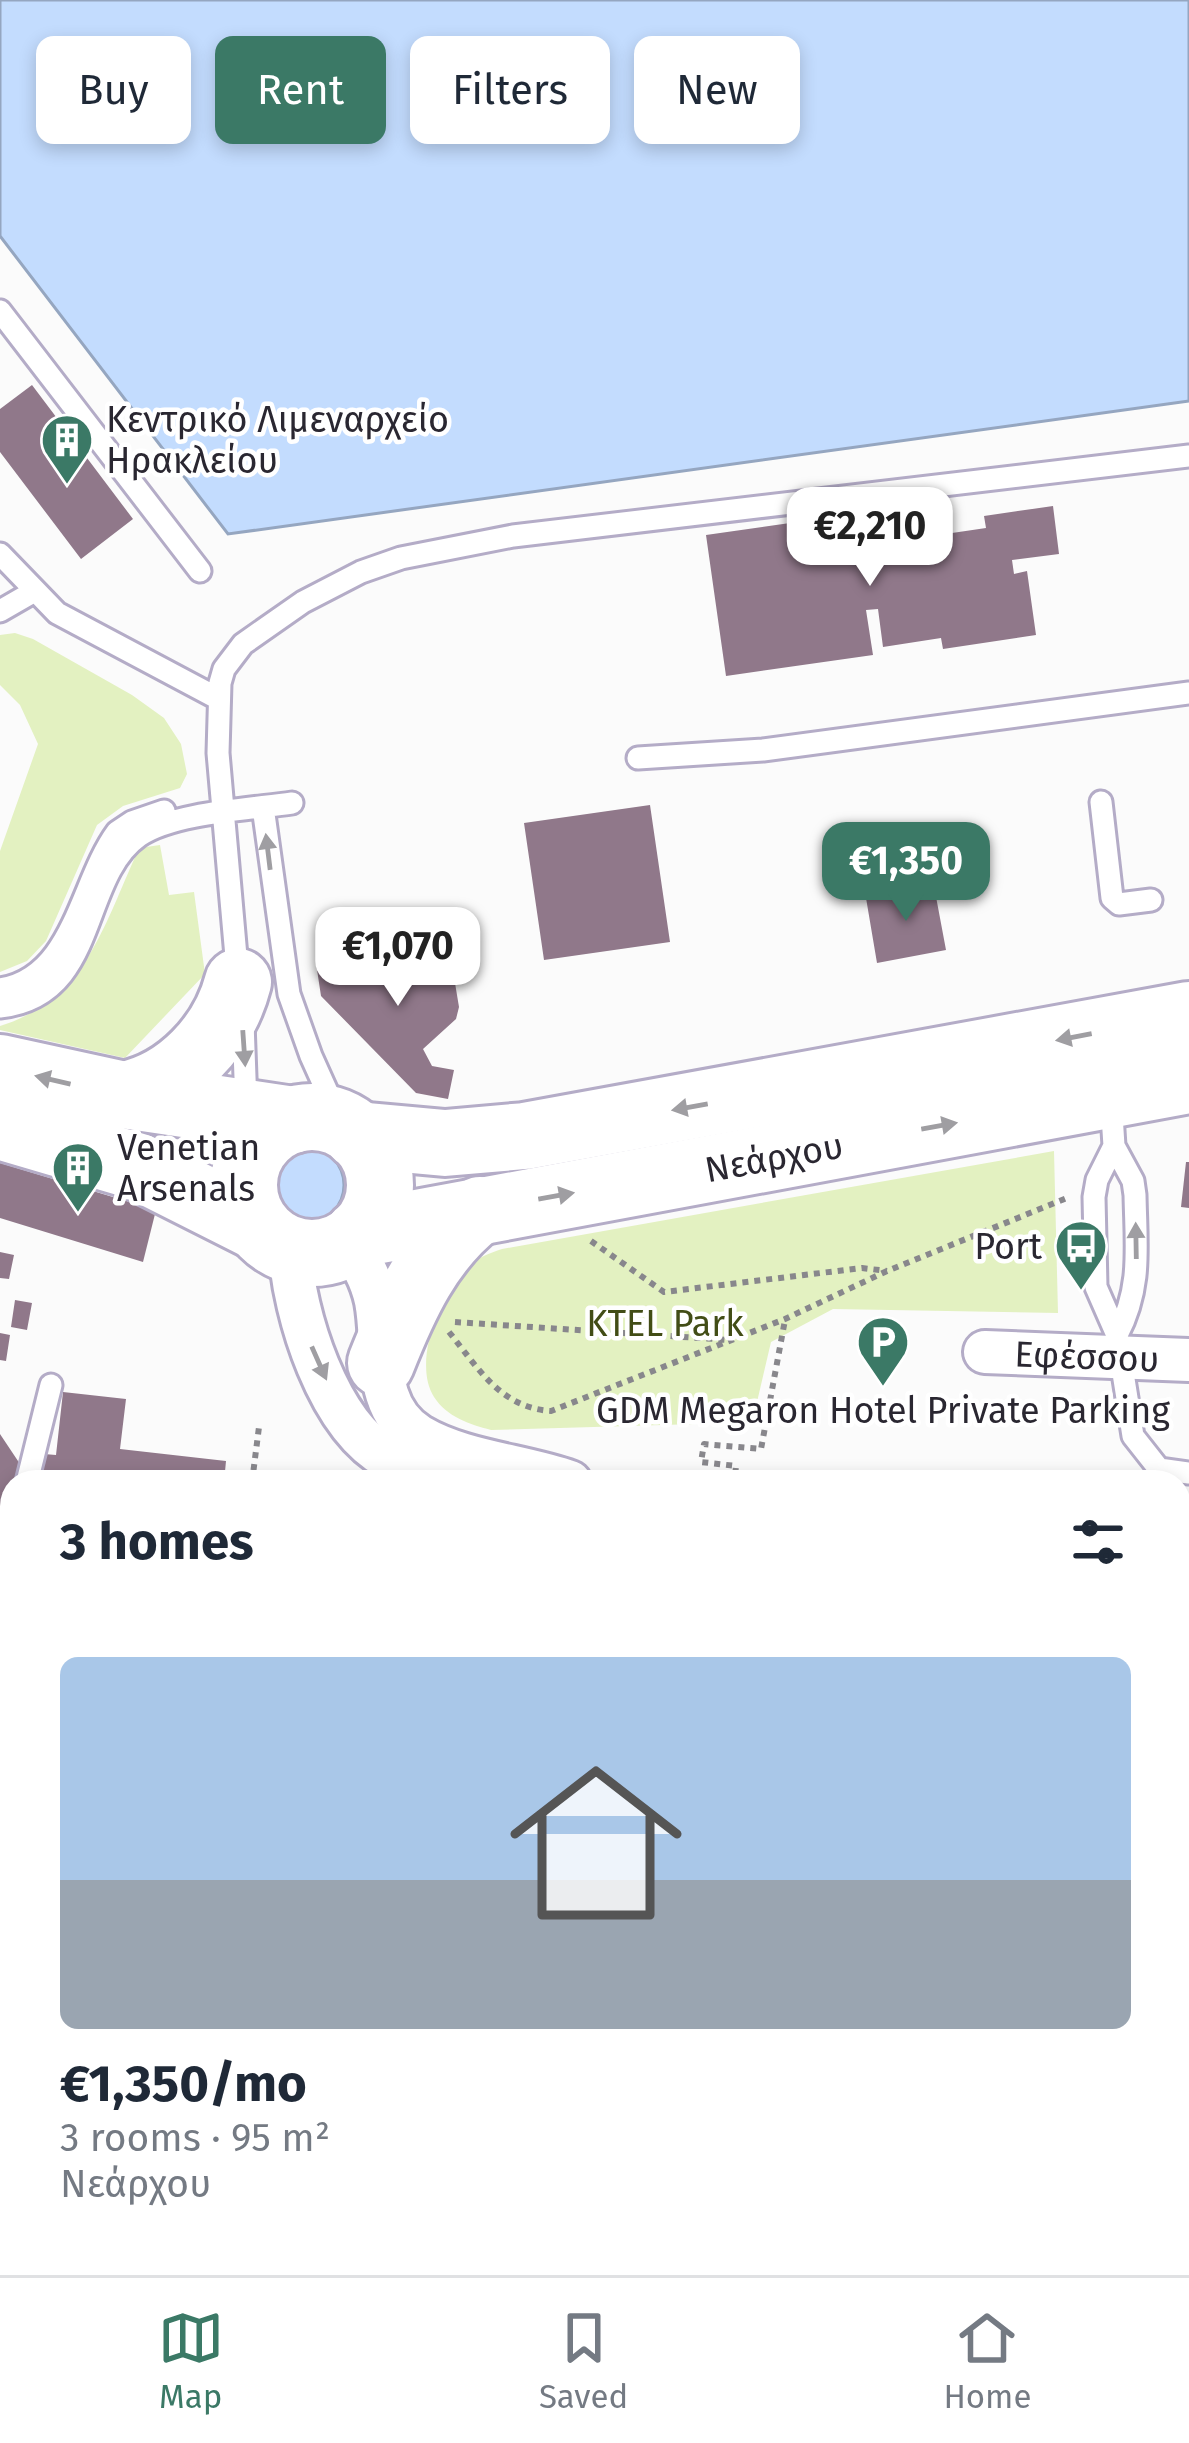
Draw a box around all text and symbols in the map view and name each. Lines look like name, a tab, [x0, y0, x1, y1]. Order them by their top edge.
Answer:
chip: Buy	[36, 36, 191, 144]
chip: Rent	[215, 36, 386, 144]
chip: Filters	[410, 36, 610, 144]
chip: New	[634, 36, 800, 144]
place label: Κεντρικό Λιμεναρχείο Ηρακλείου	[106, 398, 449, 483]
building icon: Κεντρικό Λιμεναρχείο Ηρακλείου	[39, 412, 95, 486]
pin: €2,210	[772, 487, 968, 589]
text: €2,210	[814, 503, 926, 549]
pin: €1,350	[808, 822, 1004, 924]
one-way arrow	[258, 833, 277, 870]
text: €1,350	[849, 838, 963, 884]
pin: €1,070	[300, 907, 496, 1009]
text: €1,070	[342, 923, 454, 969]
one-way arrow	[1055, 1028, 1092, 1047]
one-way arrow	[235, 1030, 254, 1067]
one-way arrow	[34, 1069, 72, 1088]
one-way arrow	[671, 1098, 709, 1117]
one-way arrow	[921, 1116, 959, 1135]
street label: Νεάρχου	[701, 1124, 847, 1192]
place label: Venetian Arsenals	[117, 1126, 260, 1211]
building icon: Venetian Arsenals	[50, 1140, 106, 1214]
one-way arrow	[537, 1187, 575, 1205]
bus stop icon: Port	[1053, 1218, 1109, 1292]
one-way arrow	[1126, 1221, 1145, 1259]
place label: Port	[974, 1225, 1042, 1269]
park label: KTEL Park	[586, 1302, 744, 1346]
parking icon: GDM Megaron Hotel Private Parking	[855, 1314, 911, 1388]
street label: Εφέσσου	[1014, 1332, 1160, 1382]
one-way arrow	[309, 1346, 329, 1381]
place label: GDM Megaron Hotel Private Parking	[596, 1389, 1170, 1433]
icon: filters	[1065, 1509, 1131, 1575]
text: 3 homes	[60, 1511, 254, 1573]
icon: home	[488, 1735, 704, 1951]
text: €1,350/mo	[60, 2053, 307, 2115]
text: 3 rooms · 95 m²	[60, 2115, 330, 2161]
text: Νεάρχου	[60, 2161, 211, 2207]
tab: Map	[158, 2305, 224, 2417]
tab: Saved	[539, 2305, 628, 2417]
tab: Home	[943, 2305, 1031, 2417]

